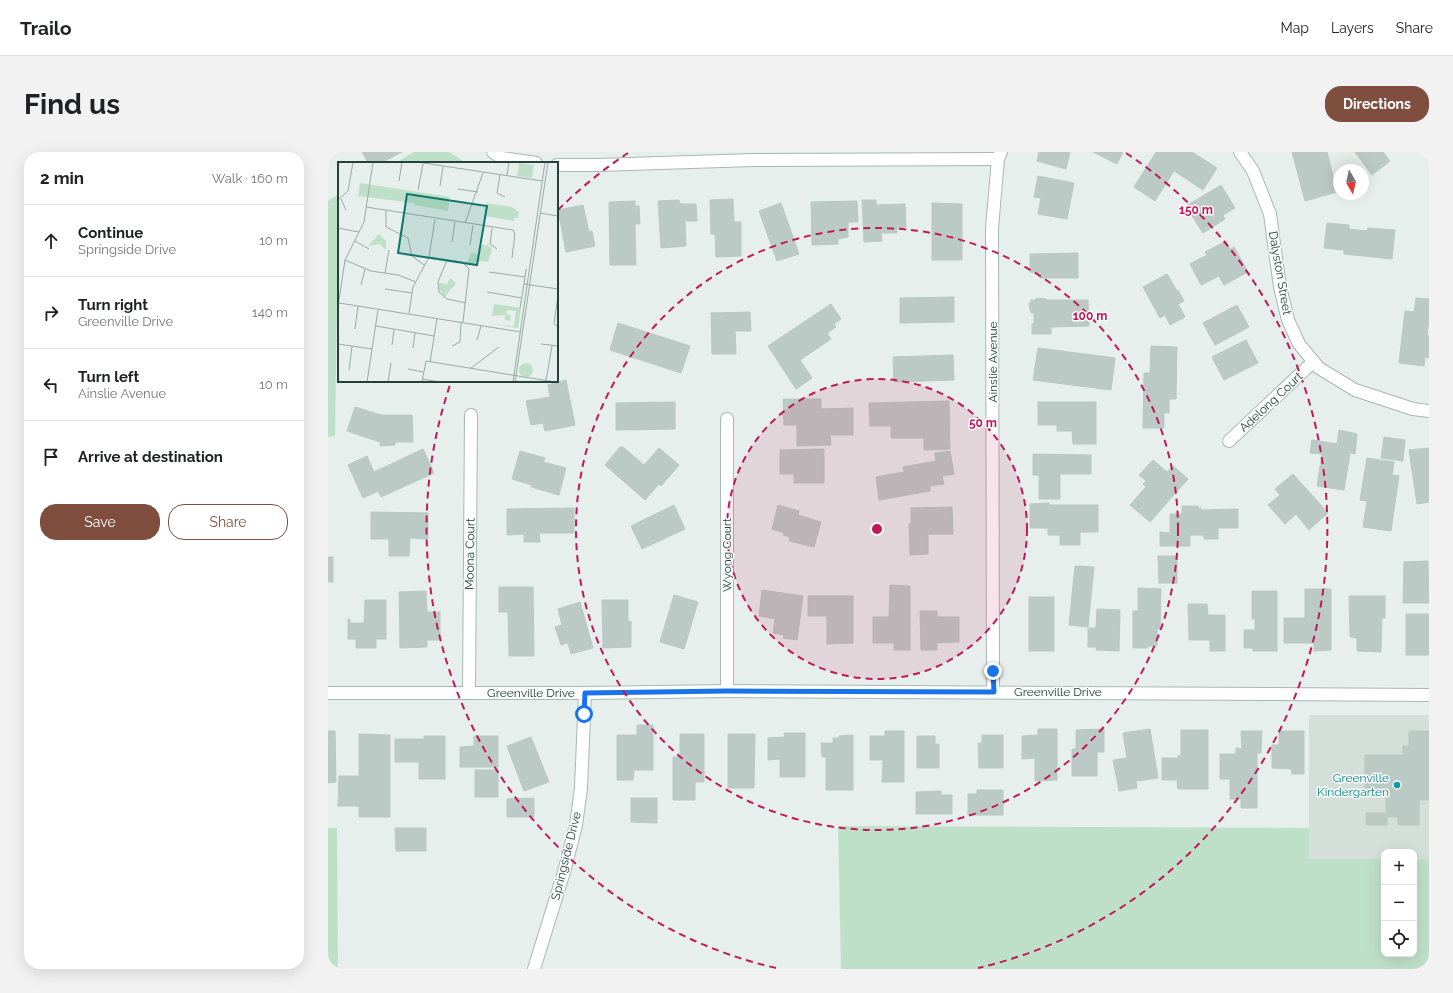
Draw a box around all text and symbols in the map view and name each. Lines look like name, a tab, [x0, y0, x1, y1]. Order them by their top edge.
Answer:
text: Trailo	[20, 17, 71, 39]
text: Map	[1281, 20, 1309, 36]
text: Layers	[1331, 20, 1374, 36]
text: Share	[1396, 20, 1433, 36]
button: Directions	[1325, 86, 1429, 122]
text: Find us	[24, 88, 120, 121]
inset map	[338, 162, 558, 382]
north arrow	[1333, 164, 1369, 200]
text: 2 min	[40, 168, 84, 188]
text: Walk · 160 m	[212, 171, 288, 186]
text: 150 m	[1179, 203, 1213, 217]
text: Continue	[78, 224, 143, 242]
icon: ahead	[40, 230, 62, 252]
street label: Dalyston Street	[1266, 230, 1294, 316]
text: 10 m	[259, 233, 288, 248]
text: Springside Drive	[78, 242, 176, 257]
text: Turn right	[78, 296, 148, 314]
icon: right	[40, 302, 62, 324]
text: 140 m	[252, 305, 288, 320]
text: 100 m	[1073, 309, 1107, 323]
text: Greenville Drive	[78, 314, 173, 329]
street label: Ainslie Avenue	[986, 321, 1000, 403]
text: Turn left	[78, 368, 139, 386]
street label: Adelong Court	[1237, 369, 1305, 435]
icon: left	[40, 374, 62, 396]
text: 10 m	[259, 377, 288, 392]
text: Ainslie Avenue	[78, 386, 166, 401]
text: 50 m	[969, 416, 997, 430]
icon: arrive	[40, 446, 62, 468]
text: Arrive at destination	[78, 448, 223, 466]
button: Save	[40, 504, 160, 540]
button: Share	[168, 504, 288, 540]
street label: Moona Court	[462, 518, 478, 590]
street label: Wyong Court	[720, 518, 734, 592]
centre of rings	[870, 522, 884, 536]
route end	[984, 662, 1002, 680]
street label: Greenville Drive	[1014, 685, 1102, 699]
street label: Greenville Drive	[487, 686, 575, 700]
route start	[575, 705, 593, 723]
place label: Greenville Kindergarten	[1317, 771, 1389, 799]
marker: Greenville Kindergarten	[1392, 780, 1402, 790]
street label: Springside Drive	[548, 810, 584, 902]
map controls	[1381, 849, 1417, 957]
button: +	[1381, 849, 1417, 885]
button: −	[1381, 885, 1417, 921]
button: locate	[1381, 921, 1417, 957]

